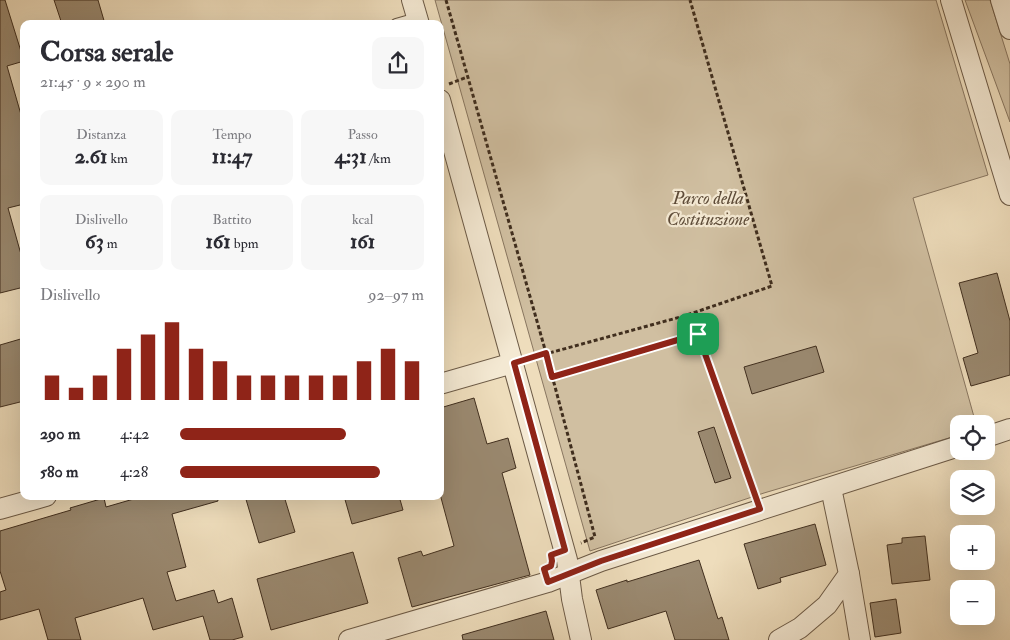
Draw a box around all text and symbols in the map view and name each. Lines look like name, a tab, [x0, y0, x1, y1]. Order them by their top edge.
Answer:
text: Corsa serale	[40, 35, 173, 70]
button: share	[372, 37, 424, 89]
text: 21:45 · 9 × 290 m	[40, 72, 146, 92]
text: Distanza	[76, 126, 126, 143]
text: Tempo	[212, 126, 252, 143]
text: Passo	[348, 126, 378, 143]
text: 2.61	[75, 143, 107, 170]
text: 11:47	[212, 143, 252, 170]
text: 4:31	[335, 143, 367, 170]
text: km	[107, 150, 128, 167]
text: /km	[367, 150, 391, 167]
park label: Parco della Costituzione	[667, 187, 750, 231]
text: Dislivello	[75, 211, 128, 228]
text: Battito	[213, 211, 251, 228]
text: kcal	[352, 211, 373, 228]
text: 63	[85, 228, 104, 255]
text: 161	[205, 228, 231, 255]
text: 161	[350, 228, 375, 255]
text: m	[104, 235, 118, 252]
text: bpm	[231, 235, 259, 252]
text: Dislivello	[40, 285, 100, 305]
text: 92–97 m	[368, 285, 424, 305]
pin	[677, 313, 719, 355]
icon: arrive	[684, 320, 712, 348]
map controls	[950, 415, 995, 625]
button: locate	[950, 415, 995, 460]
text: 290 m	[40, 424, 80, 444]
text: 4:42	[120, 424, 149, 444]
text: 580 m	[40, 462, 79, 482]
text: 4:28	[120, 462, 148, 482]
button: layers	[950, 470, 995, 515]
button: +	[950, 525, 995, 570]
button: −	[950, 580, 995, 625]

